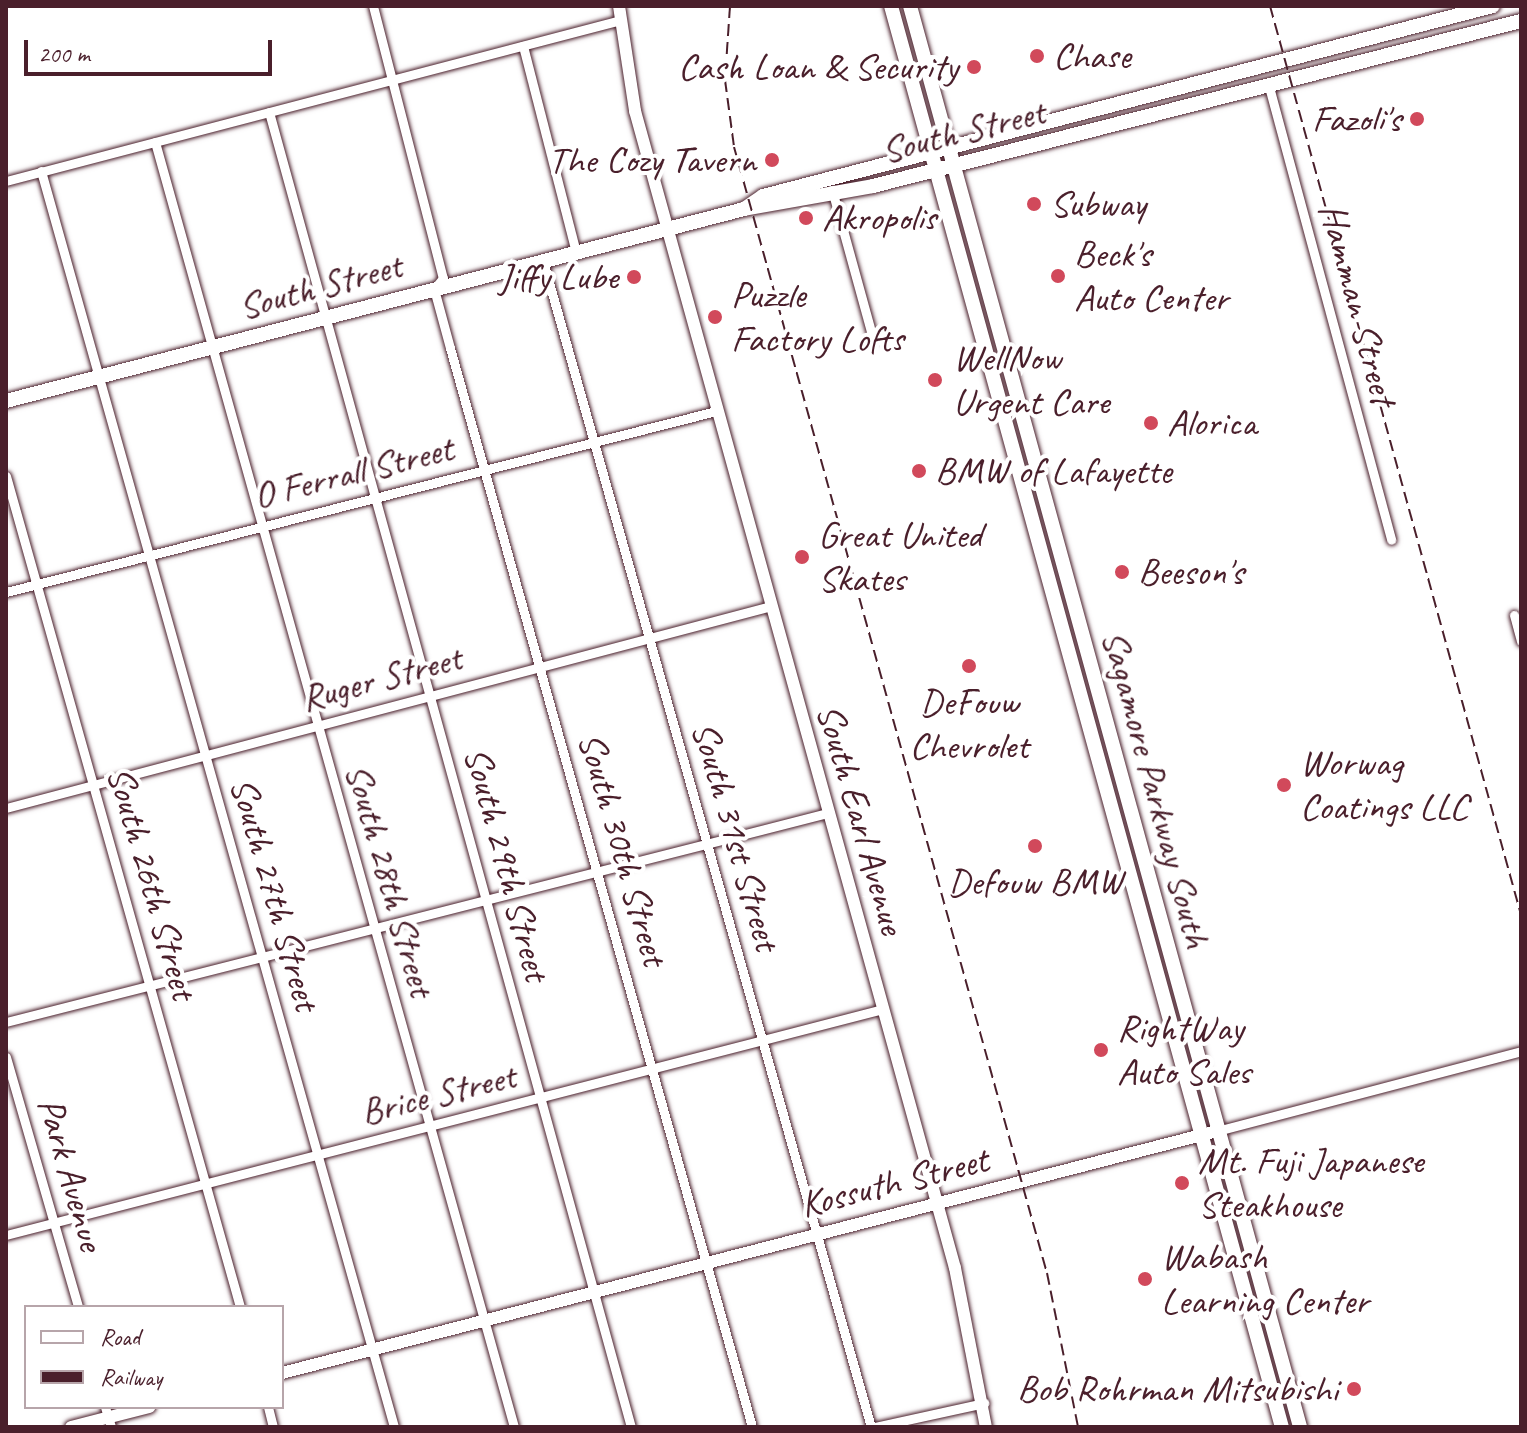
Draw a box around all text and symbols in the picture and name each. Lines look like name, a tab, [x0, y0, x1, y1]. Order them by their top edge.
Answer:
scale bar	[28, 24, 276, 74]
place label: Chase	[1053, 33, 1130, 79]
text: 200 m	[38, 39, 90, 69]
place label: Cash Loan & Security	[678, 44, 958, 90]
marker: Chase	[1028, 47, 1046, 65]
marker: Cash Loan & Security	[965, 58, 983, 76]
street label: South Street	[876, 89, 1050, 173]
place label: Fazoli's	[1312, 96, 1401, 142]
marker: Fazoli's	[1408, 110, 1426, 128]
place label: The Cozy Tavern	[548, 137, 756, 183]
marker: The Cozy Tavern	[763, 151, 781, 169]
place label: Subway	[1050, 181, 1146, 227]
place label: Akropolis	[822, 195, 936, 241]
marker: Subway	[1025, 195, 1043, 213]
street label: Hamman Street	[1309, 198, 1407, 410]
marker: Akropolis	[797, 209, 815, 227]
place label: Beck's Auto Center	[1074, 231, 1228, 320]
street label: South Street	[233, 242, 407, 330]
place label: Jiffy Lube	[501, 254, 618, 300]
marker: Beck's Auto Center	[1049, 267, 1067, 285]
marker: Jiffy Lube	[625, 268, 643, 286]
place label: Puzzle Factory Lofts	[731, 272, 904, 362]
marker: Puzzle Factory Lofts	[706, 308, 724, 326]
place label: WellNow Urgent Care	[953, 335, 1111, 424]
marker: WellNow Urgent Care	[924, 369, 946, 391]
place label: Alorica	[1167, 400, 1256, 446]
marker: Alorica	[1142, 414, 1160, 432]
street label: O Ferrall Street	[248, 425, 458, 519]
place label: BMW of Lafayette	[935, 448, 1173, 494]
marker: BMW of Lafayette	[910, 462, 928, 480]
place label: Great United Skates	[818, 512, 982, 602]
marker: Great United Skates	[793, 548, 811, 566]
place label: Beeson's	[1138, 549, 1243, 595]
marker: Beeson's	[1113, 563, 1131, 581]
street label: Sagamore Parkway South	[1092, 625, 1220, 953]
street label: Ruger Street	[296, 635, 466, 721]
marker: DeFouw Chevrolet	[960, 657, 978, 675]
place label: DeFouw Chevrolet	[910, 679, 1028, 768]
street label: South Earl Avenue	[806, 698, 916, 940]
street label: South 31st Street	[682, 716, 790, 956]
street label: South 30th Street	[568, 727, 678, 971]
place label: Worwag Coatings LLC	[1300, 740, 1468, 830]
street label: South 29th Street	[454, 742, 560, 986]
street label: South 28th Street	[335, 758, 445, 1002]
street label: South 26th Street	[97, 761, 207, 1005]
street label: South 27th Street	[220, 772, 330, 1016]
marker: Worwag Coatings LLC	[1275, 776, 1293, 794]
marker: Defouw BMW	[1026, 837, 1044, 855]
place label: Defouw BMW	[947, 859, 1123, 905]
place label: RightWay Auto Sales	[1117, 1005, 1251, 1094]
marker: RightWay Auto Sales	[1092, 1041, 1110, 1059]
street label: Brice Street	[356, 1053, 520, 1135]
street label: Park Avenue	[27, 1092, 115, 1256]
street label: Kossuth Street	[795, 1137, 993, 1227]
place label: Mt. Fuji Japanese Steakhouse	[1198, 1138, 1423, 1228]
marker: Mt. Fuji Japanese Steakhouse	[1173, 1174, 1191, 1192]
place label: Wabash Learning Center	[1161, 1234, 1368, 1324]
marker: Wabash Learning Center	[1136, 1270, 1154, 1288]
legend	[24, 1305, 284, 1409]
text: Road	[100, 1322, 140, 1352]
text: Railway	[100, 1362, 162, 1392]
place label: Bob Rohrman Mitsubishi	[1016, 1366, 1338, 1412]
marker: Bob Rohrman Mitsubishi	[1345, 1380, 1363, 1398]

